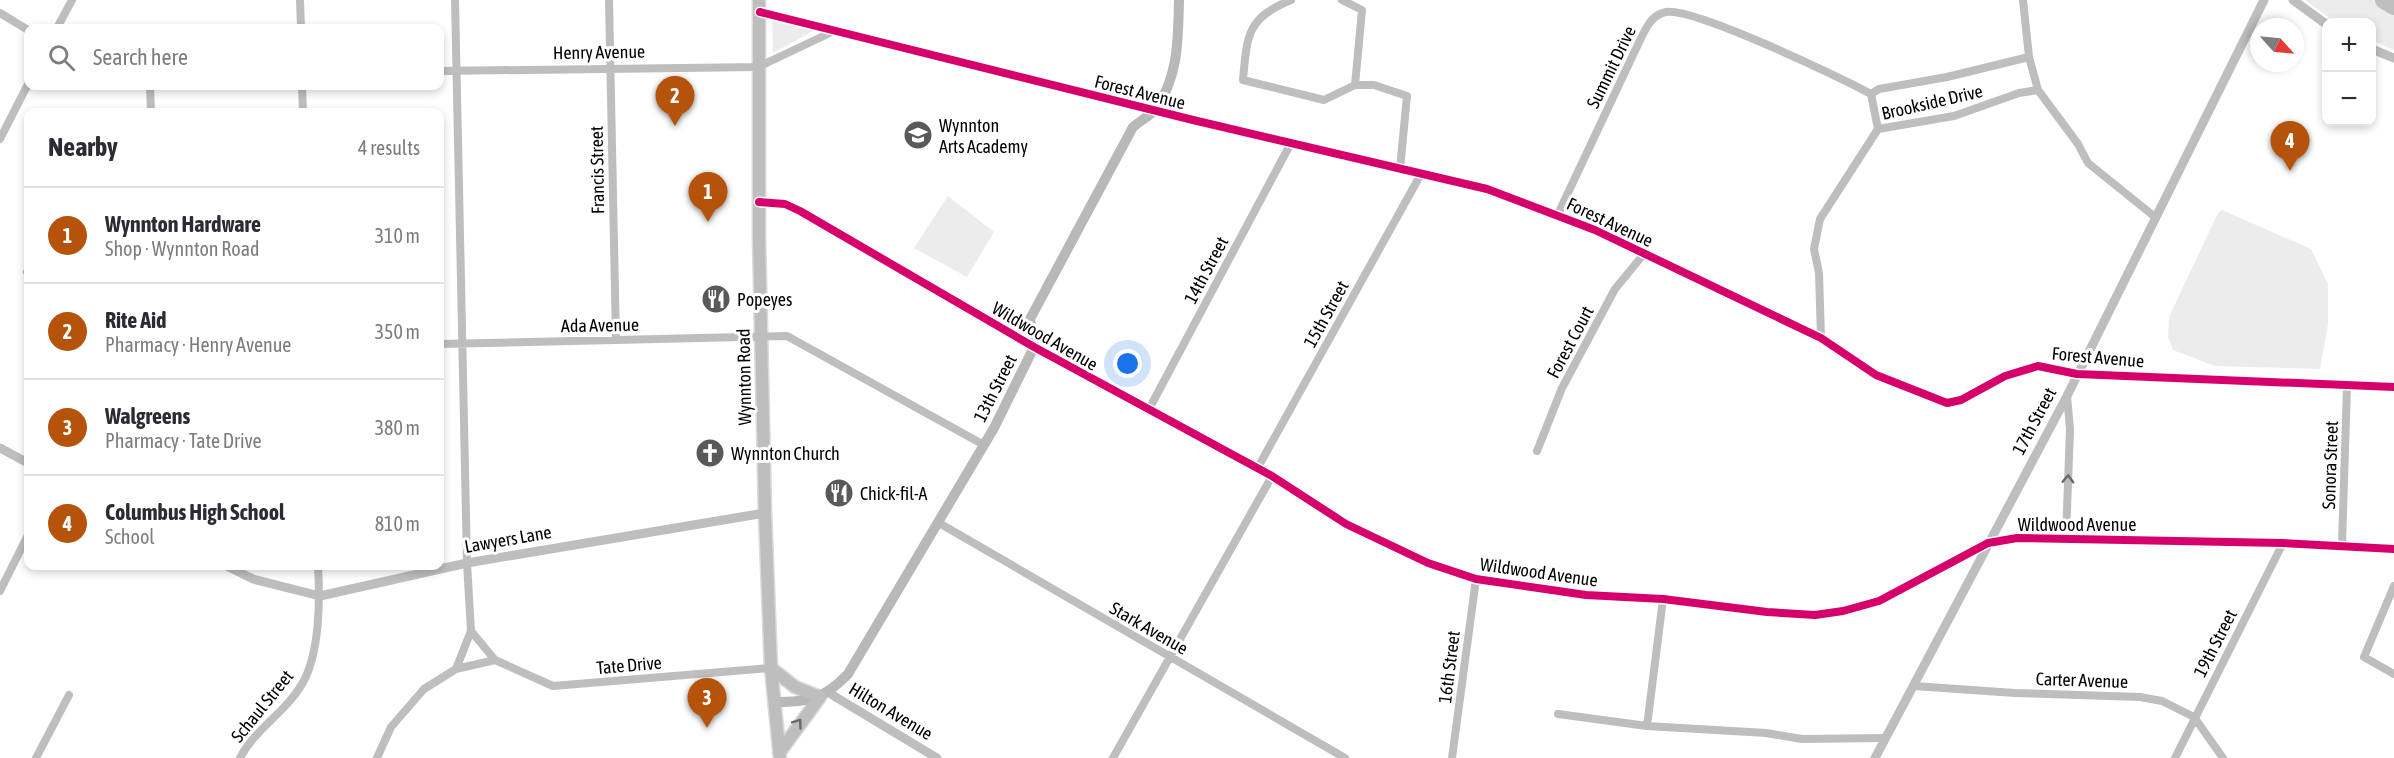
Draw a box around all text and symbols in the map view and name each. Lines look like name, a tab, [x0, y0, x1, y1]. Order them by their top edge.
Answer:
north arrow	[2250, 18, 2304, 72]
map controls	[2322, 18, 2376, 126]
button: +	[2322, 18, 2376, 72]
street label: Summit Drive	[1582, 22, 1640, 112]
search box	[24, 24, 444, 90]
icon: search	[45, 41, 78, 74]
street label: Henry Avenue	[553, 41, 645, 63]
text: Search here	[93, 44, 188, 70]
street label: Forest Avenue	[1093, 71, 1187, 113]
button: −	[2322, 72, 2376, 126]
pin: 2	[656, 76, 694, 126]
street label: Brookside Drive	[1879, 80, 1985, 124]
place label: Wynnton Arts Academy	[939, 115, 1028, 157]
school or university icon: Wynnton Arts Academy	[902, 119, 934, 151]
pin: 4	[2270, 122, 2310, 171]
street label: Francis Street	[586, 126, 608, 214]
text: Nearby	[48, 132, 118, 162]
text: 4 results	[358, 136, 420, 159]
pin: 1	[688, 172, 728, 222]
street label: Forest Avenue	[1564, 193, 1656, 251]
text: Wynnton Hardware	[105, 211, 261, 237]
text: 1	[63, 224, 72, 247]
text: 310 m	[375, 224, 420, 247]
street label: 14th Street	[1180, 233, 1232, 307]
text: Shop · Wynnton Road	[105, 237, 259, 260]
street label: 15th Street	[1299, 277, 1353, 351]
restaurant icon: Popeyes	[700, 283, 732, 315]
place label: Popeyes	[737, 289, 792, 310]
street label: Wildwood Avenue	[988, 297, 1102, 375]
street label: Forest Court	[1542, 302, 1598, 382]
text: Rite Aid	[105, 307, 166, 333]
street label: Ada Avenue	[561, 314, 639, 336]
text: 2	[63, 320, 72, 343]
text: 350 m	[375, 320, 420, 343]
street label: Wynnton Road	[733, 328, 755, 426]
text: Pharmacy · Henry Avenue	[105, 333, 291, 356]
street label: Forest Avenue	[2051, 343, 2145, 371]
your location	[1113, 349, 1142, 378]
street label: 13th Street	[969, 351, 1021, 425]
street label: 17th Street	[2008, 384, 2060, 458]
text: Walgreens	[105, 403, 190, 429]
text: 3	[63, 416, 72, 439]
text: 380 m	[375, 416, 420, 439]
street label: Sonora Street	[2318, 420, 2342, 510]
text: Pharmacy · Tate Drive	[105, 429, 262, 452]
church icon: Wynnton Church	[694, 437, 726, 469]
place label: Wynnton Church	[731, 443, 840, 464]
one-way arrow	[2062, 474, 2074, 483]
restaurant icon: Chick-fil-A	[823, 477, 855, 509]
place label: Chick-fil-A	[860, 483, 927, 504]
text: Columbus High School	[105, 499, 285, 525]
text: 4	[63, 512, 72, 535]
text: 810 m	[375, 512, 420, 535]
street label: Wildwood Avenue	[2018, 514, 2136, 535]
street label: Lawyers Lane	[463, 521, 553, 557]
text: School	[105, 525, 155, 548]
street label: Wildwood Avenue	[1479, 553, 1599, 591]
street label: Stark Avenue	[1106, 597, 1192, 659]
street label: 19th Street	[2189, 606, 2241, 680]
street label: 16th Street	[1434, 630, 1464, 704]
street label: Tate Drive	[595, 652, 663, 678]
street label: Schaul Street	[227, 666, 297, 746]
street label: Carter Avenue	[2035, 668, 2129, 692]
pin: 3	[688, 678, 726, 728]
street label: Hilton Avenue	[845, 678, 937, 744]
one-way arrow	[791, 719, 802, 730]

